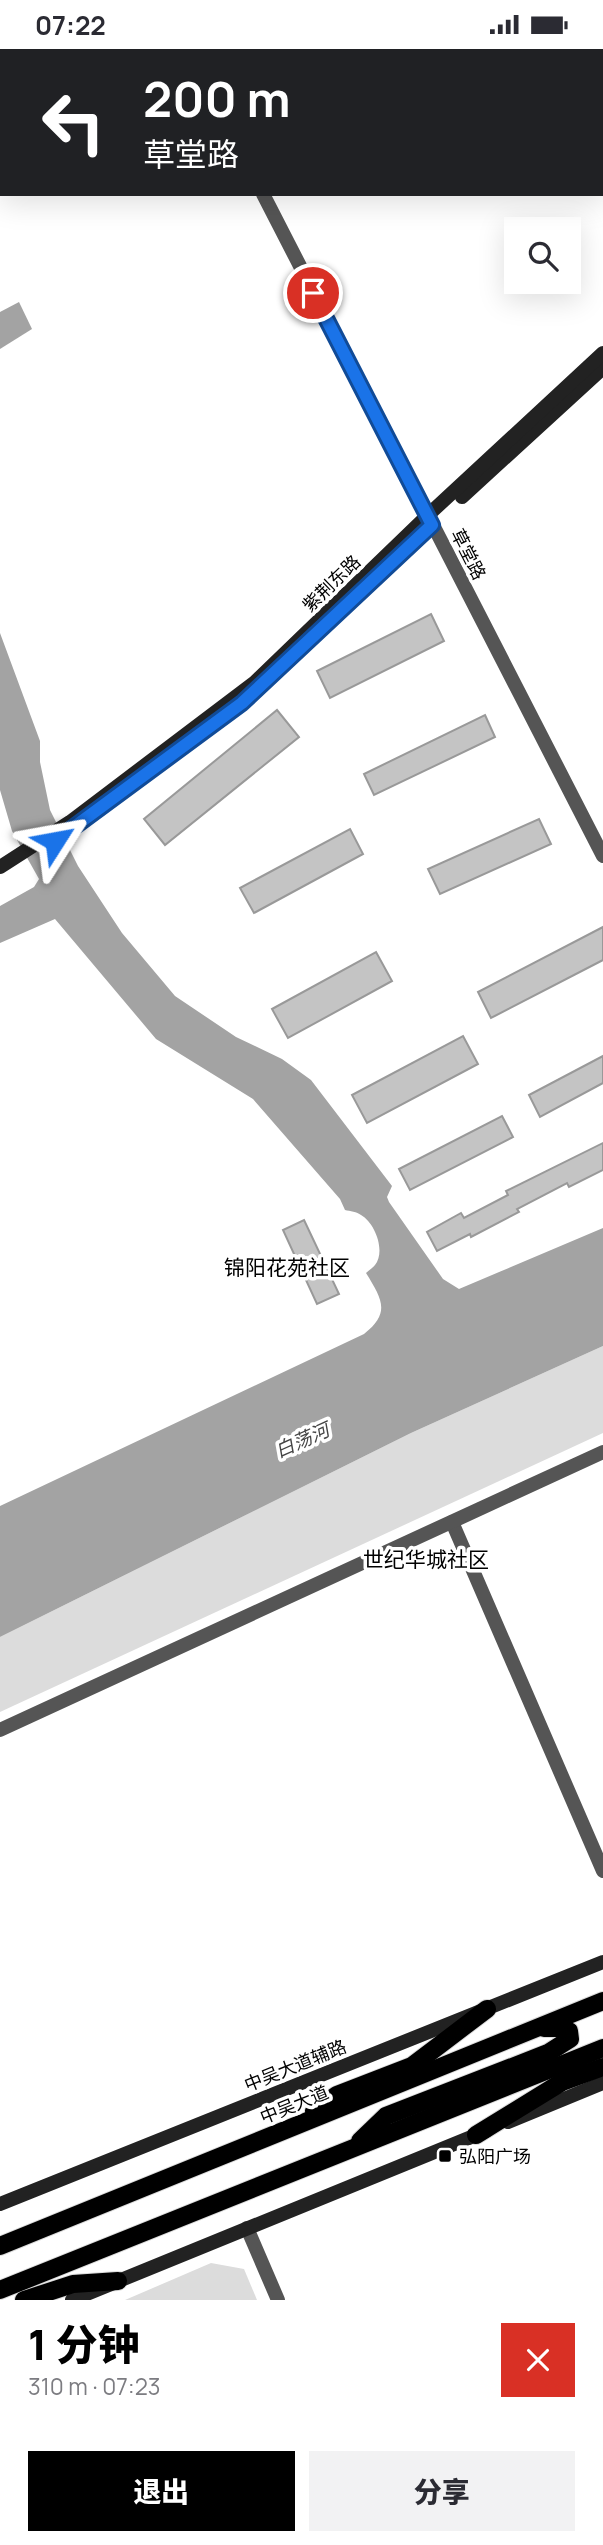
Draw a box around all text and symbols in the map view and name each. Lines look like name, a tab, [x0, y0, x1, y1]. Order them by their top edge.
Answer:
text: 07:22	[35, 7, 106, 43]
text: 200 m	[143, 65, 291, 132]
icon: left	[28, 77, 119, 168]
text: 草堂路	[143, 132, 239, 176]
map controls	[504, 217, 581, 294]
button: search	[504, 217, 581, 294]
pin	[283, 263, 343, 323]
icon: arrive	[294, 274, 332, 312]
street label: 草堂路	[446, 524, 492, 584]
street label: 紫荆东路	[297, 549, 365, 617]
position arrow	[18, 804, 92, 878]
district label: 锦阳花苑社区	[224, 1253, 350, 1281]
water label: 白荡河	[271, 1415, 337, 1463]
district label: 世纪华城社区	[363, 1545, 489, 1573]
street label: 中吴大道辅路	[240, 2034, 350, 2096]
street label: 中吴大道	[256, 2079, 332, 2129]
place label: 弘阳广场	[459, 2144, 531, 2168]
marker: 弘阳广场	[437, 2148, 453, 2164]
text: 1 分钟	[28, 2315, 139, 2373]
button: close	[501, 2323, 575, 2397]
text: 310 m · 07:23	[28, 2370, 161, 2402]
button: 退出	[28, 2451, 295, 2531]
button: 分享	[309, 2451, 575, 2531]

